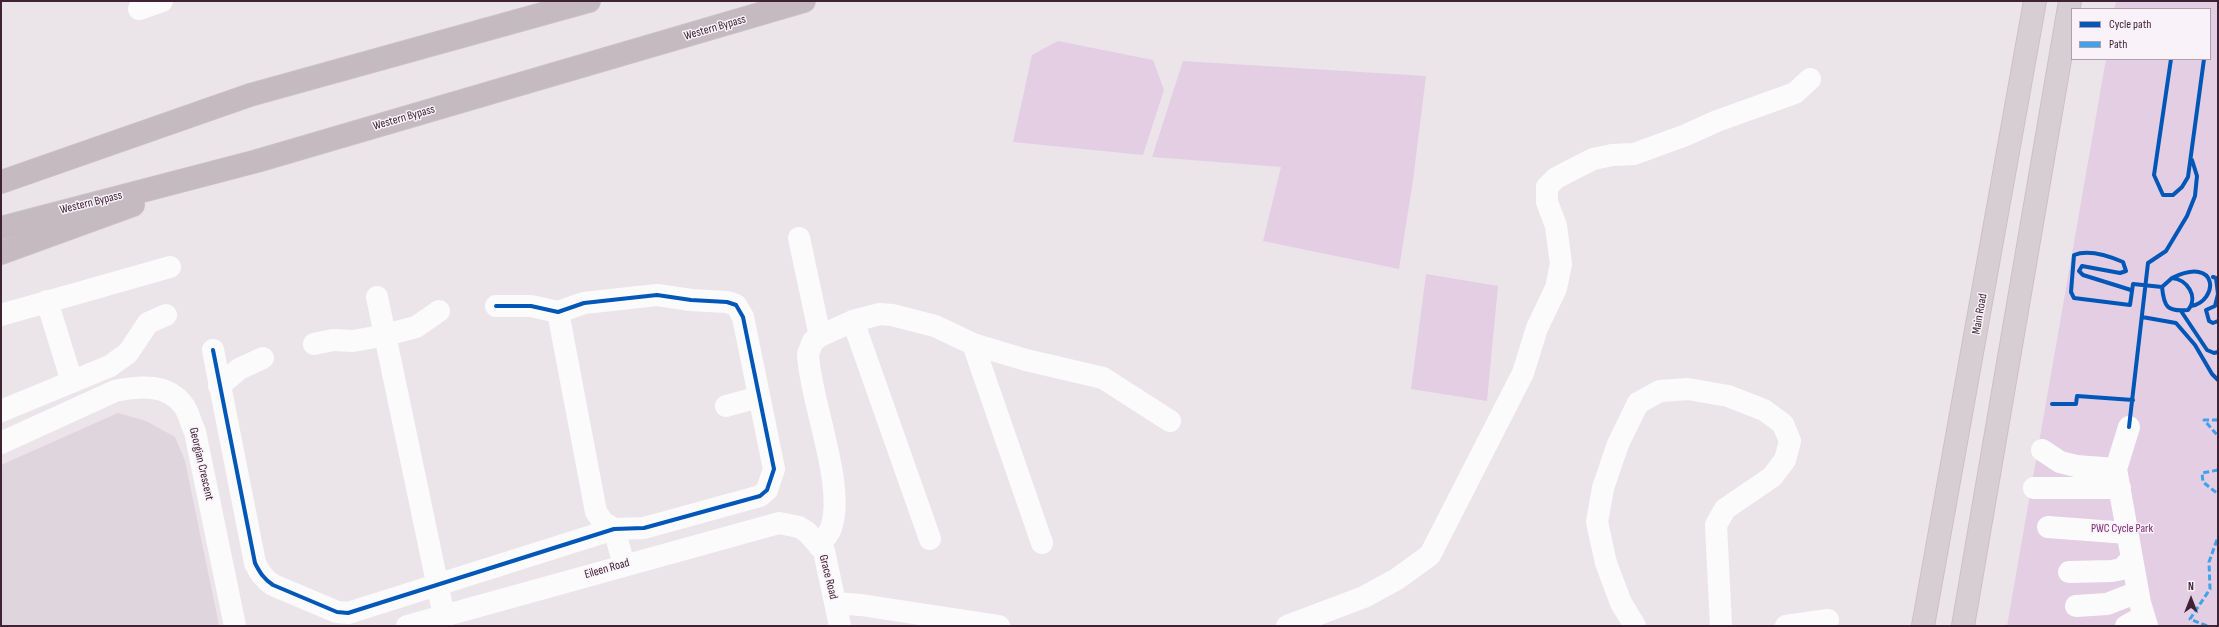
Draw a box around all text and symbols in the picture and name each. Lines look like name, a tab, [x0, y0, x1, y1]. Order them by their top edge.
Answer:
legend	[2071, 8, 2211, 60]
street label: Western Bypass	[682, 12, 748, 44]
text: Cycle path	[2109, 17, 2151, 32]
text: Path	[2109, 37, 2127, 52]
street label: Western Bypass	[371, 102, 437, 134]
street label: Western Bypass	[58, 188, 124, 218]
street label: Main Road	[1969, 293, 1991, 335]
street label: Georgian Crescent	[186, 426, 216, 502]
park label: PWC Cycle Park	[2091, 522, 2153, 536]
street label: Grace Road	[816, 553, 840, 601]
street label: Eileen Road	[583, 556, 631, 582]
north arrow	[2171, 579, 2211, 619]
text: N	[2188, 580, 2194, 593]

